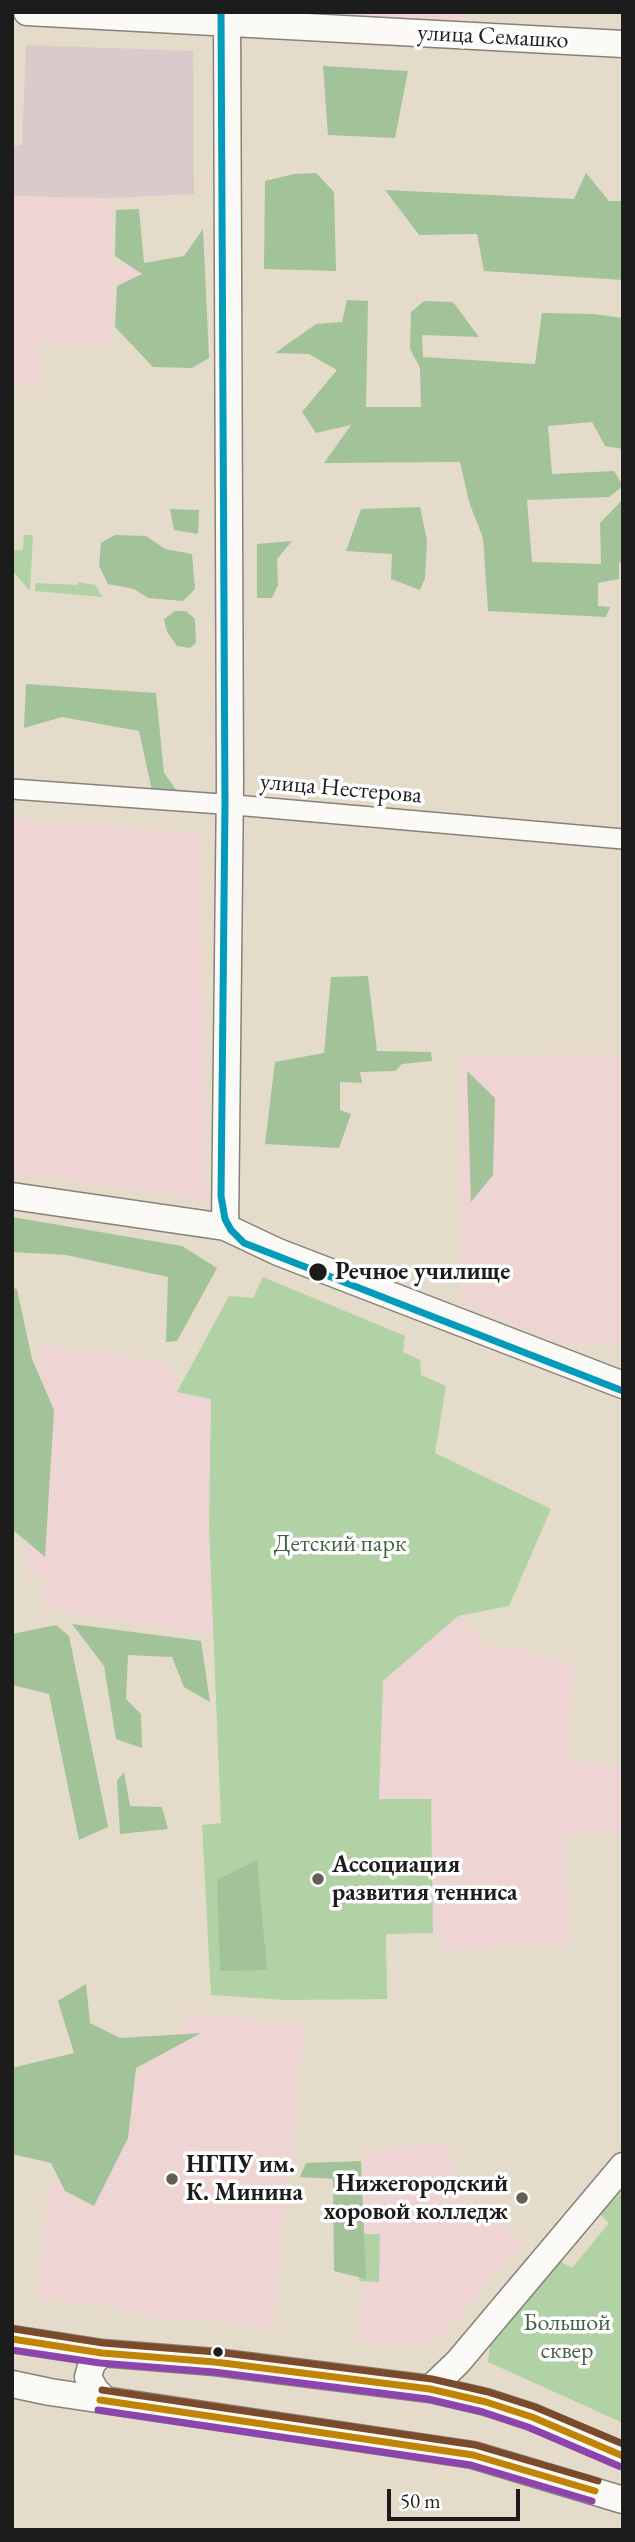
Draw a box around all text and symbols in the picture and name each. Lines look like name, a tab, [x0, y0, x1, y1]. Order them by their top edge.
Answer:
street label: улица Семашко	[417, 19, 569, 55]
street label: улица Нестерова	[259, 768, 423, 810]
place label: Речное училище	[335, 1258, 510, 1286]
marker: Речное училище	[307, 1261, 329, 1283]
park label: Детский парк	[274, 1530, 406, 1558]
place label: Ассоциация развития тенниса	[332, 1851, 517, 1907]
marker: Ассоциация развития тенниса	[310, 1871, 326, 1887]
place label: НГПУ им. К. Минина	[186, 2151, 303, 2207]
place label: Нижегородский хоровой колледж	[324, 2170, 508, 2226]
marker: НГПУ им. К. Минина	[164, 2171, 180, 2187]
marker: Нижегородский хоровой колледж	[514, 2190, 530, 2206]
park label: Большой сквер	[523, 2309, 611, 2365]
unlabelled marker	[211, 2345, 225, 2359]
scale bar	[390, 2476, 523, 2520]
text: 50 m	[400, 2487, 441, 2514]

